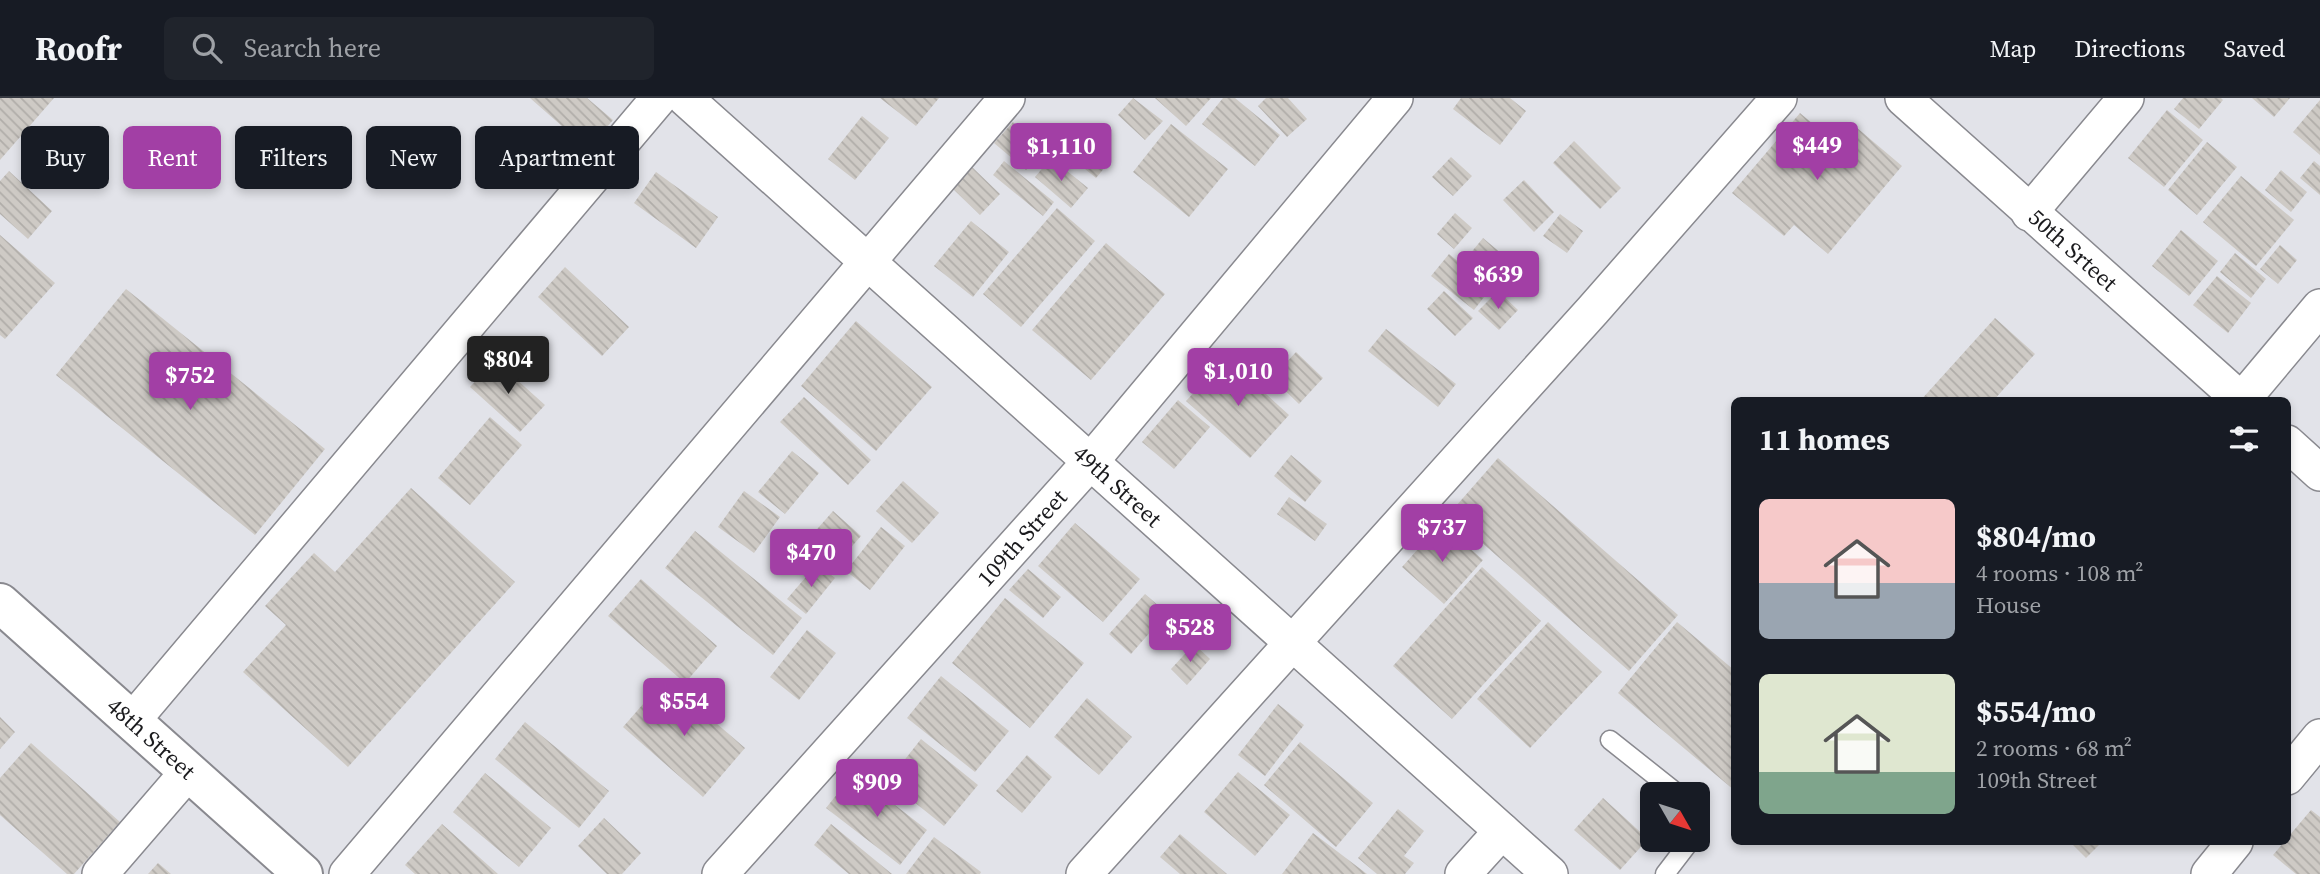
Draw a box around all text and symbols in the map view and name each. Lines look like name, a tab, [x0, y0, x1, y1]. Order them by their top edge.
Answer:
search box	[164, 17, 654, 80]
text: Roofr	[35, 26, 122, 71]
icon: search	[188, 29, 226, 67]
text: Search here	[244, 30, 381, 66]
text: Map	[1989, 32, 2036, 65]
text: Directions	[2074, 32, 2185, 65]
text: Saved	[2223, 32, 2285, 65]
pin: $449	[1776, 122, 1858, 182]
pin: $1,110	[1004, 123, 1118, 183]
chip: Buy	[21, 126, 109, 189]
chip: Rent	[123, 126, 221, 189]
chip: Filters	[235, 126, 352, 189]
chip: New	[366, 126, 461, 189]
chip: Apartment	[475, 126, 639, 189]
text: $449	[1792, 129, 1842, 161]
text: $1,110	[1026, 130, 1096, 162]
street label: 50th Srteet	[2021, 201, 2125, 299]
pin: $639	[1457, 252, 1539, 311]
text: $639	[1473, 258, 1523, 290]
pin: $804	[467, 336, 549, 396]
text: $804	[483, 343, 533, 375]
pin: $1,010	[1181, 348, 1295, 408]
pin: $752	[149, 352, 231, 412]
text: $1,010	[1203, 355, 1273, 387]
text: $752	[165, 359, 215, 391]
text: 11 homes	[1759, 419, 1890, 460]
icon: filters	[2225, 420, 2263, 458]
street label: 49th Street	[1066, 438, 1169, 535]
street label: 109th Street	[970, 482, 1075, 593]
pin: $737	[1401, 504, 1483, 564]
text: $737	[1417, 511, 1467, 543]
text: $804/mo	[1976, 516, 2096, 557]
icon: home	[1815, 527, 1899, 611]
pin: $470	[770, 530, 852, 589]
text: $470	[786, 536, 836, 568]
text: 4 rooms · 108 m²	[1976, 557, 2143, 589]
text: House	[1976, 589, 2041, 621]
pin: $528	[1149, 604, 1231, 664]
text: $528	[1165, 611, 1215, 643]
pin: $554	[643, 678, 725, 738]
text: $554	[659, 685, 709, 717]
street label: 48th Street	[100, 690, 203, 787]
text: $554/mo	[1976, 691, 2096, 732]
icon: home	[1815, 702, 1899, 786]
text: 2 rooms · 68 m²	[1976, 732, 2132, 764]
pin: $909	[836, 760, 918, 819]
text: 109th Street	[1976, 764, 2097, 796]
text: $909	[852, 766, 902, 798]
north arrow	[1640, 782, 1710, 852]
map controls	[1640, 782, 1710, 852]

